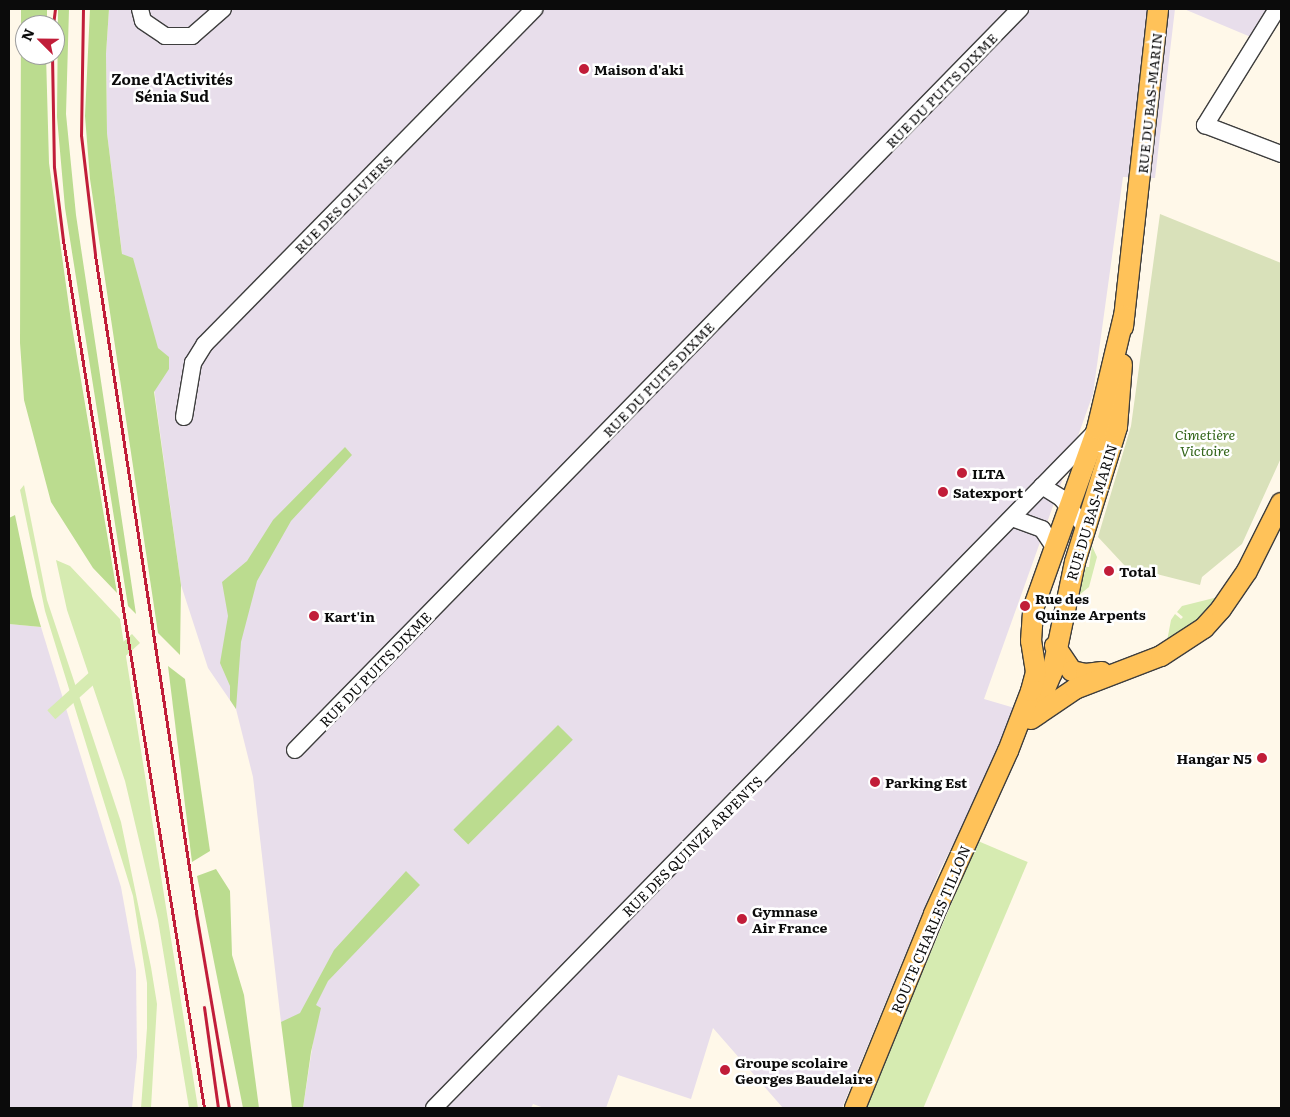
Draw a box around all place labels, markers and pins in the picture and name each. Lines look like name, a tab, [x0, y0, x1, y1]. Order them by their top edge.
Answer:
place label: Maison d'aki	[594, 61, 684, 77]
marker: Maison d'aki	[578, 63, 590, 75]
place label: ILTA	[972, 465, 1005, 481]
marker: ILTA	[956, 467, 968, 479]
place label: Satexport	[953, 484, 1023, 500]
marker: Satexport	[937, 486, 949, 498]
place label: Total	[1119, 563, 1156, 579]
marker: Total	[1103, 565, 1115, 577]
place label: Rue des Quinze Arpents	[1035, 590, 1146, 622]
marker: Rue des Quinze Arpents	[1019, 600, 1031, 612]
place label: Kart'in	[324, 608, 375, 624]
marker: Kart'in	[308, 610, 320, 622]
place label: Hangar N5	[1177, 750, 1252, 766]
marker: Hangar N5	[1256, 752, 1268, 764]
place label: Parking Est	[885, 774, 967, 790]
marker: Parking Est	[869, 776, 881, 788]
place label: Gymnase Air France	[752, 903, 827, 936]
marker: Gymnase Air France	[736, 913, 748, 925]
place label: Groupe scolaire Georges Baudelaire	[735, 1054, 873, 1086]
marker: Groupe scolaire Georges Baudelaire	[719, 1064, 731, 1076]

